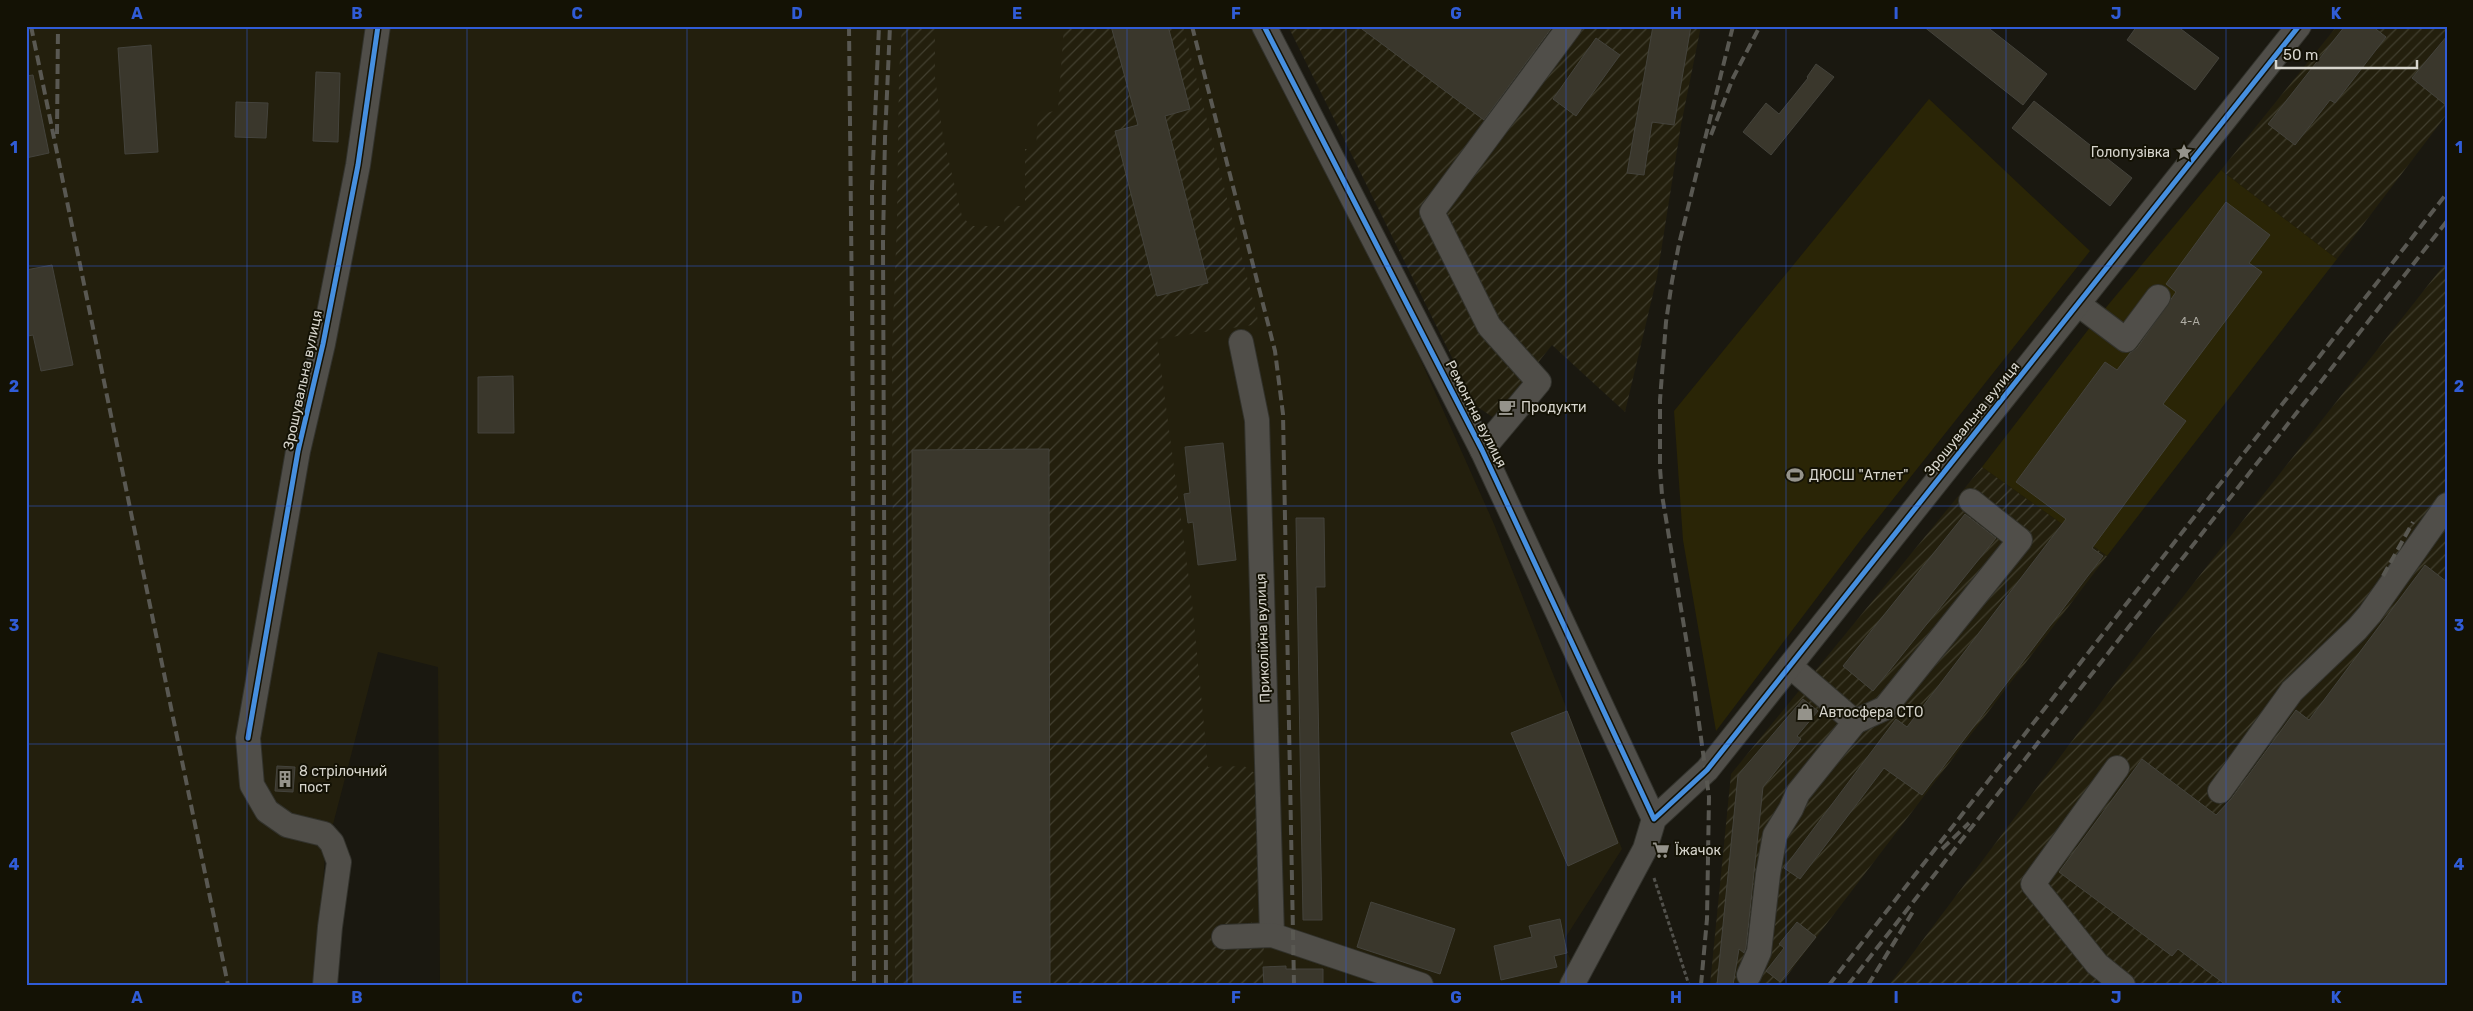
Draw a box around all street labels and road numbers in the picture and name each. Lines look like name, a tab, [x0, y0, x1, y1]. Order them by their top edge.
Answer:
street label: Зрошувальна вулиця	[280, 309, 326, 451]
street label: Ремонтна вулиця	[1442, 358, 1510, 470]
street label: Зрошувальна вулиця	[1921, 358, 2023, 480]
street label: Приколійна вулиця	[1252, 573, 1274, 703]

